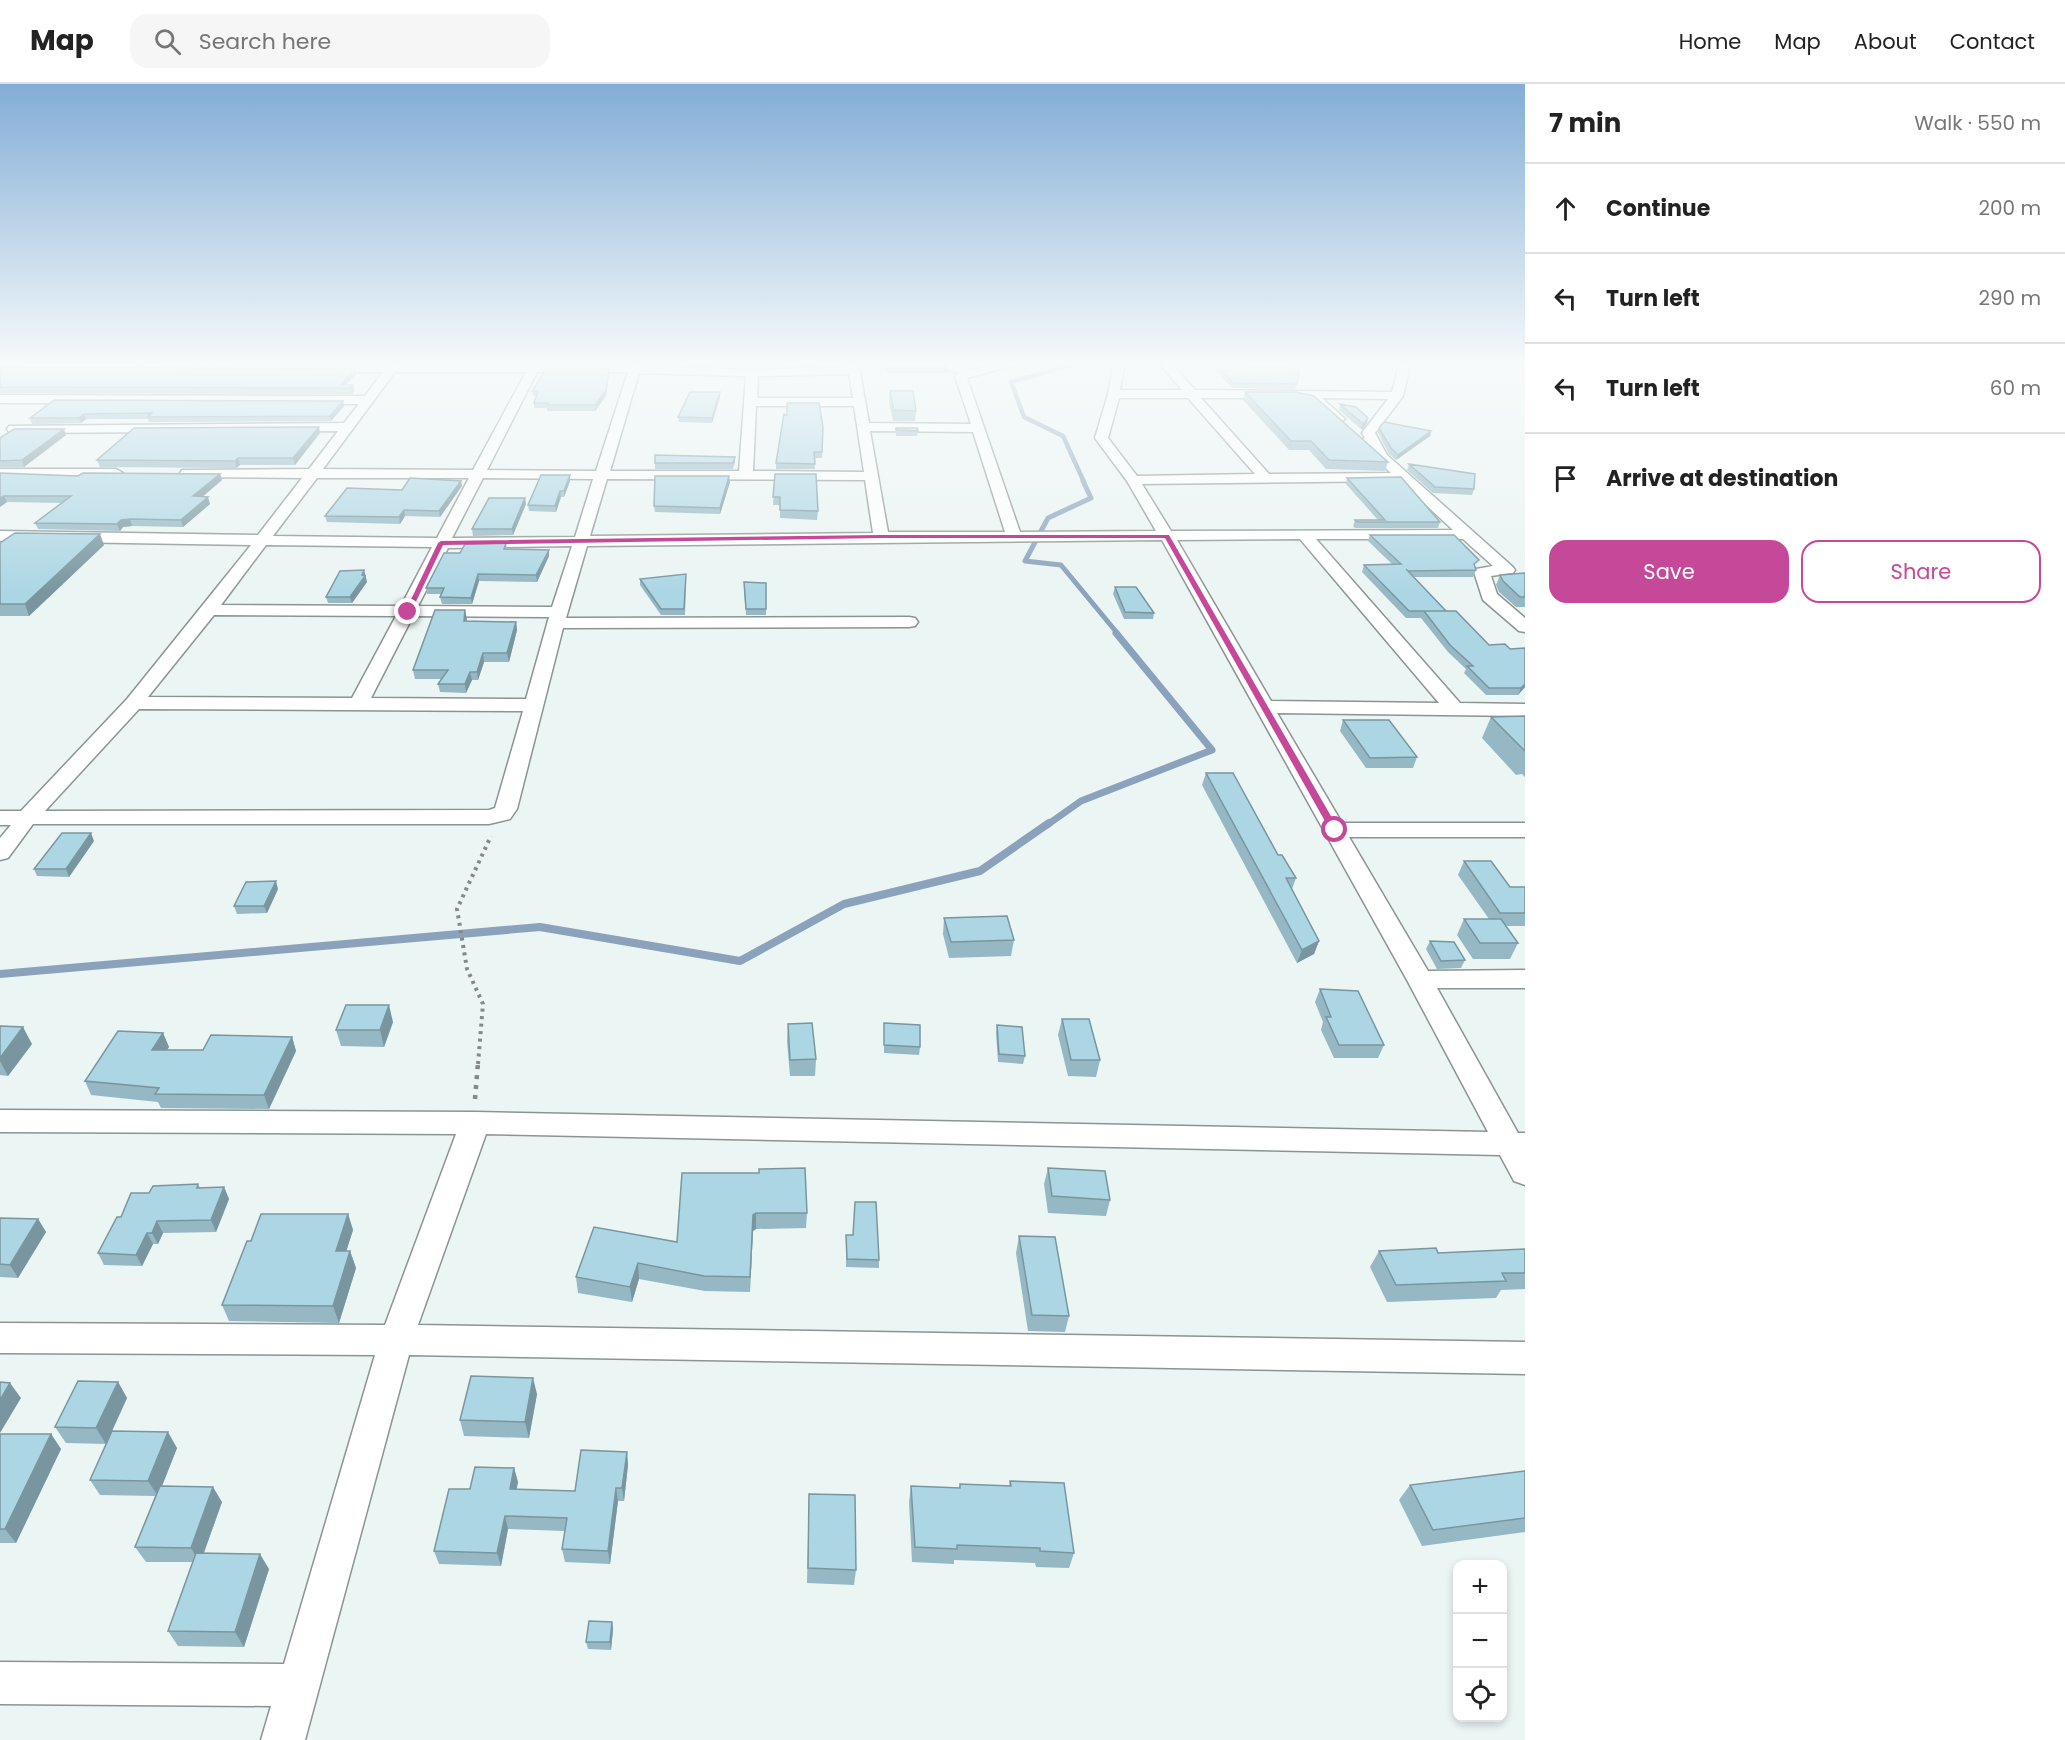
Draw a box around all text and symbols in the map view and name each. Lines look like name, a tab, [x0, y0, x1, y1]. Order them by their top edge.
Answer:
search box	[130, 14, 550, 68]
text: Map	[30, 21, 94, 60]
icon: search	[151, 25, 184, 58]
text: Search here	[199, 26, 331, 57]
text: Home	[1679, 27, 1741, 56]
text: Map	[1774, 27, 1821, 56]
text: About	[1854, 27, 1917, 56]
text: Contact	[1950, 27, 2035, 56]
text: 7 min	[1549, 105, 1621, 141]
text: Walk · 550 m	[1914, 109, 2041, 137]
icon: ahead	[1549, 192, 1582, 225]
text: Continue	[1606, 193, 1710, 224]
text: 200 m	[1978, 194, 2041, 222]
icon: left	[1549, 282, 1582, 315]
text: Turn left	[1606, 283, 1700, 314]
text: 290 m	[1978, 284, 2041, 312]
icon: left	[1549, 372, 1582, 405]
text: Turn left	[1606, 373, 1700, 404]
text: 60 m	[1990, 374, 2041, 402]
icon: arrive	[1549, 462, 1582, 495]
text: Arrive at destination	[1606, 463, 1838, 494]
button: Save	[1549, 540, 1789, 603]
button: Share	[1801, 540, 2041, 603]
route end	[394, 598, 420, 624]
route start	[1321, 816, 1347, 842]
map controls	[1453, 1560, 1507, 1722]
button: +	[1453, 1560, 1507, 1614]
button: −	[1453, 1614, 1507, 1668]
button: locate	[1453, 1668, 1507, 1722]

